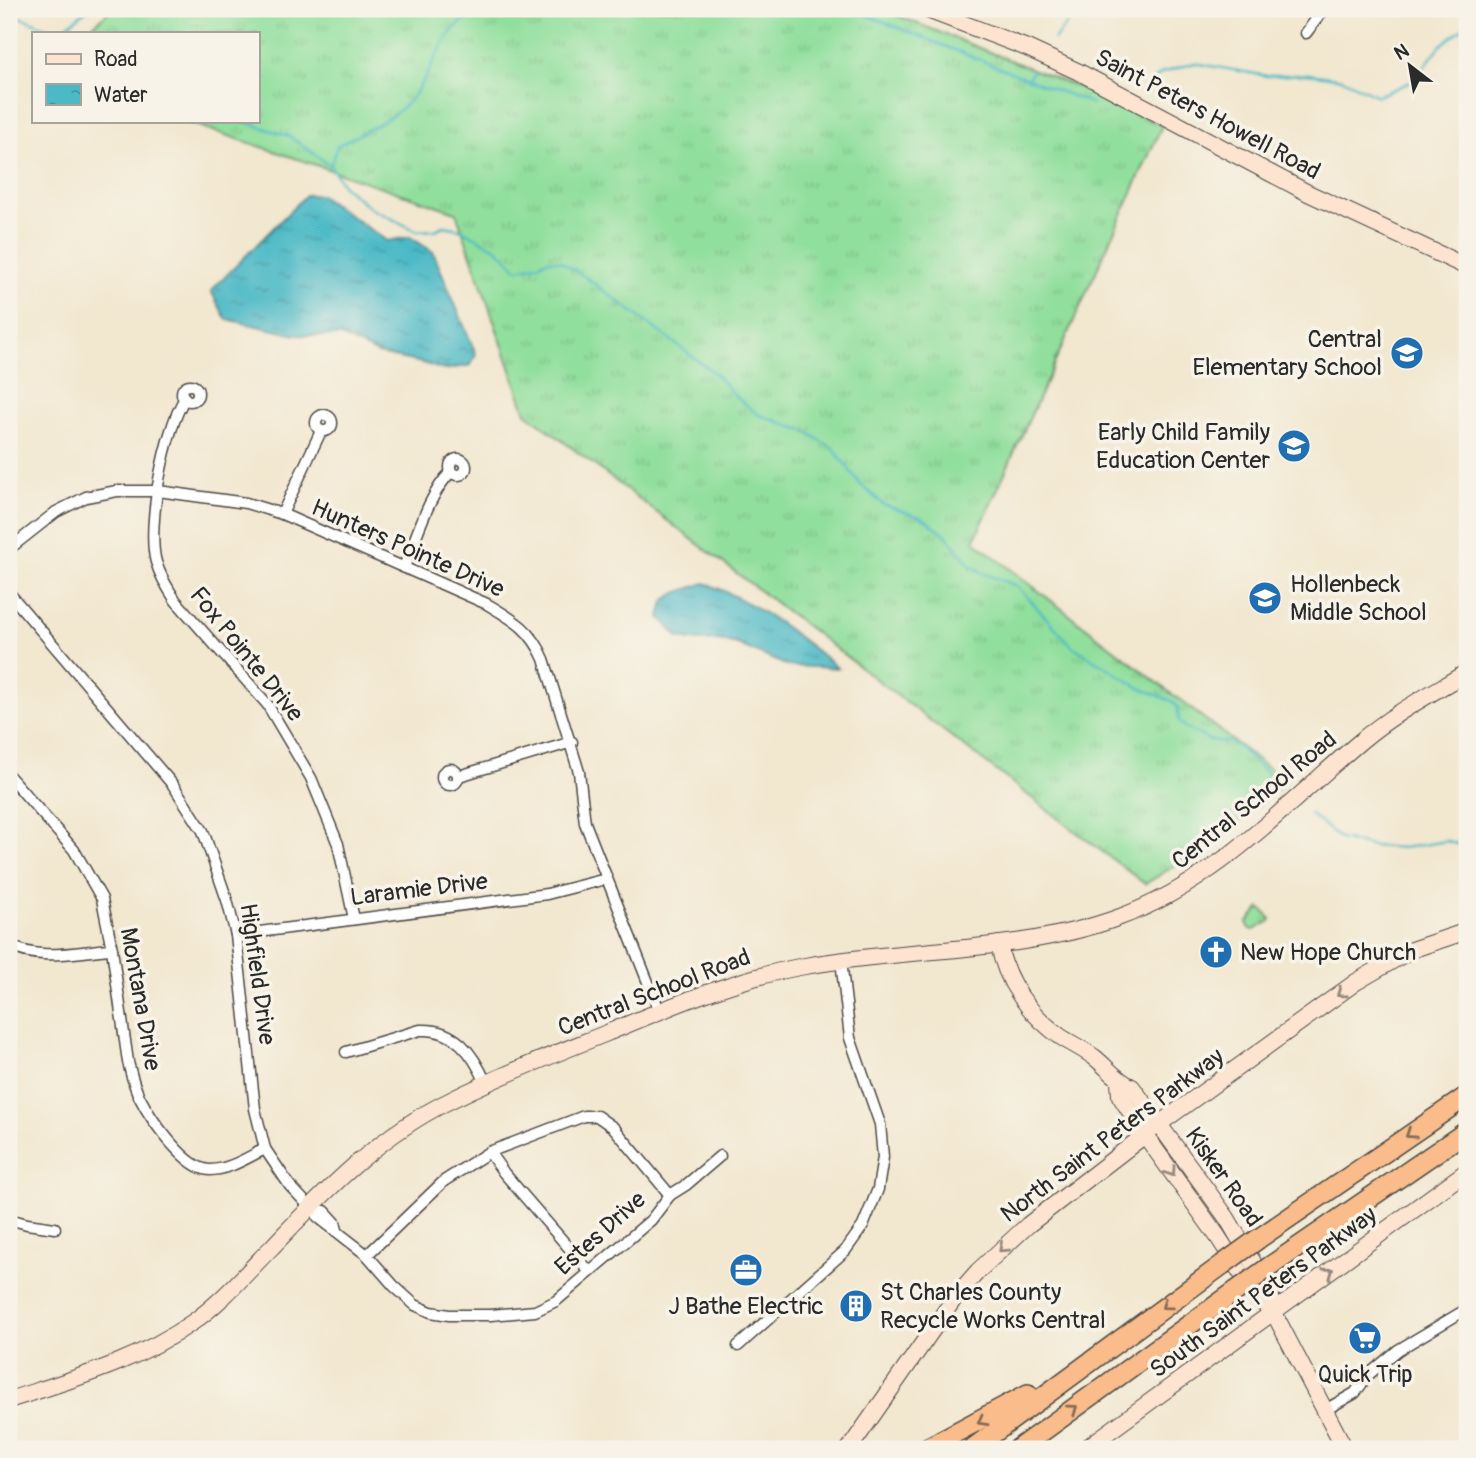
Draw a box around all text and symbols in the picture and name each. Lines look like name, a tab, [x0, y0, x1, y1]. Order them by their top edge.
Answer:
legend	[32, 32, 259, 122]
north arrow	[1374, 32, 1444, 102]
text: N	[1390, 39, 1414, 66]
street label: Saint Peters Howell Road	[1090, 43, 1325, 186]
text: Road	[94, 46, 138, 73]
text: Water	[94, 82, 148, 109]
place label: Central Elementary School	[1192, 325, 1382, 382]
school or university icon: Central Elementary School	[1388, 334, 1426, 372]
place label: Early Child Family Education Center	[1096, 418, 1270, 475]
school or university icon: Early Child Family Education Center	[1275, 427, 1313, 465]
street label: Hunters Pointe Drive	[307, 493, 509, 604]
place label: Hollenbeck Middle School	[1290, 570, 1427, 627]
school or university icon: Hollenbeck Middle School	[1246, 579, 1284, 617]
street label: Fox Pointe Drive	[184, 581, 310, 728]
street label: Central School Road	[1166, 725, 1343, 876]
street label: Laramie Drive	[349, 867, 490, 912]
street label: Highfield Drive	[233, 901, 282, 1047]
street label: Montana Drive	[114, 925, 167, 1073]
church icon: New Hope Church	[1197, 933, 1235, 971]
place label: New Hope Church	[1240, 938, 1416, 967]
street label: Central School Road	[554, 942, 754, 1042]
one-way arrow	[1336, 985, 1349, 997]
street label: North Saint Peters Parkway	[995, 1042, 1230, 1229]
street label: Kisker Road	[1179, 1122, 1268, 1233]
one-way arrow	[1405, 1126, 1418, 1139]
one-way arrow	[1163, 1165, 1176, 1178]
street label: Estes Drive	[549, 1185, 652, 1282]
street label: South Saint Peters Parkway	[1144, 1200, 1382, 1384]
one-way arrow	[998, 1239, 1011, 1252]
office icon: J Bathe Electric	[727, 1251, 765, 1289]
one-way arrow	[1321, 1267, 1334, 1280]
place label: St Charles County Recycle Works Central	[880, 1278, 1106, 1335]
building icon: St Charles County Recycle Works Central	[837, 1287, 875, 1325]
place label: J Bathe Electric	[668, 1292, 824, 1321]
one-way arrow	[1161, 1297, 1174, 1309]
supermarket icon: Quick Trip	[1346, 1319, 1384, 1357]
place label: Quick Trip	[1317, 1360, 1413, 1389]
one-way arrow	[1066, 1405, 1078, 1417]
one-way arrow	[976, 1413, 989, 1426]

